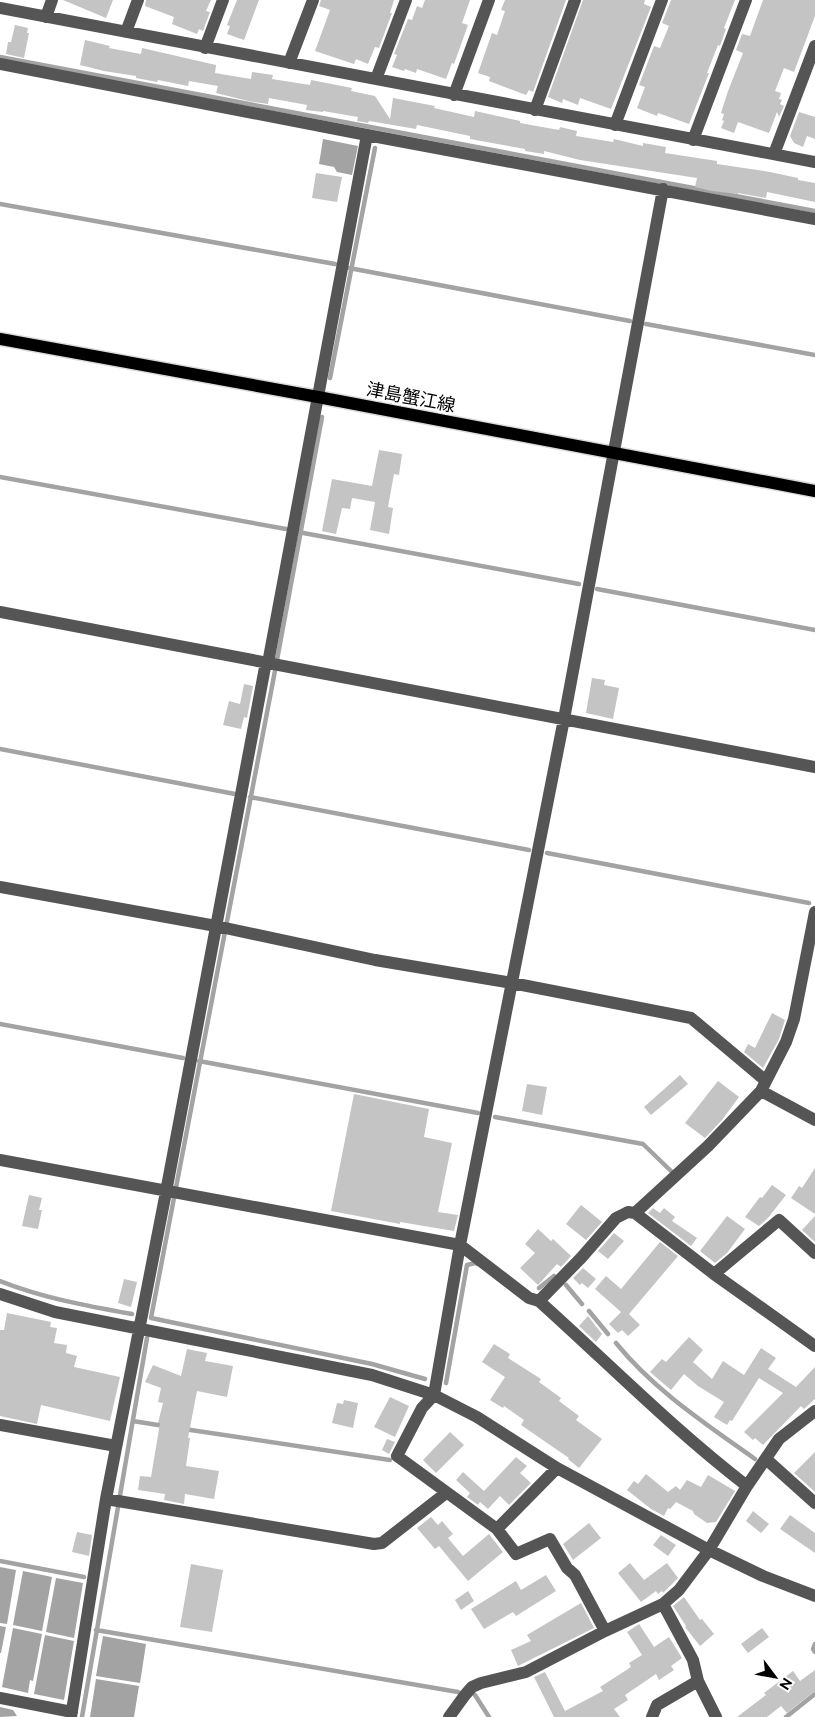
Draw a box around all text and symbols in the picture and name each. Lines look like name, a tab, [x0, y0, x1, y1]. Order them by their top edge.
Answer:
street label: 津島蟹江線	[365, 378, 457, 416]
north arrow	[750, 1652, 800, 1702]
text: N	[776, 1675, 796, 1693]

